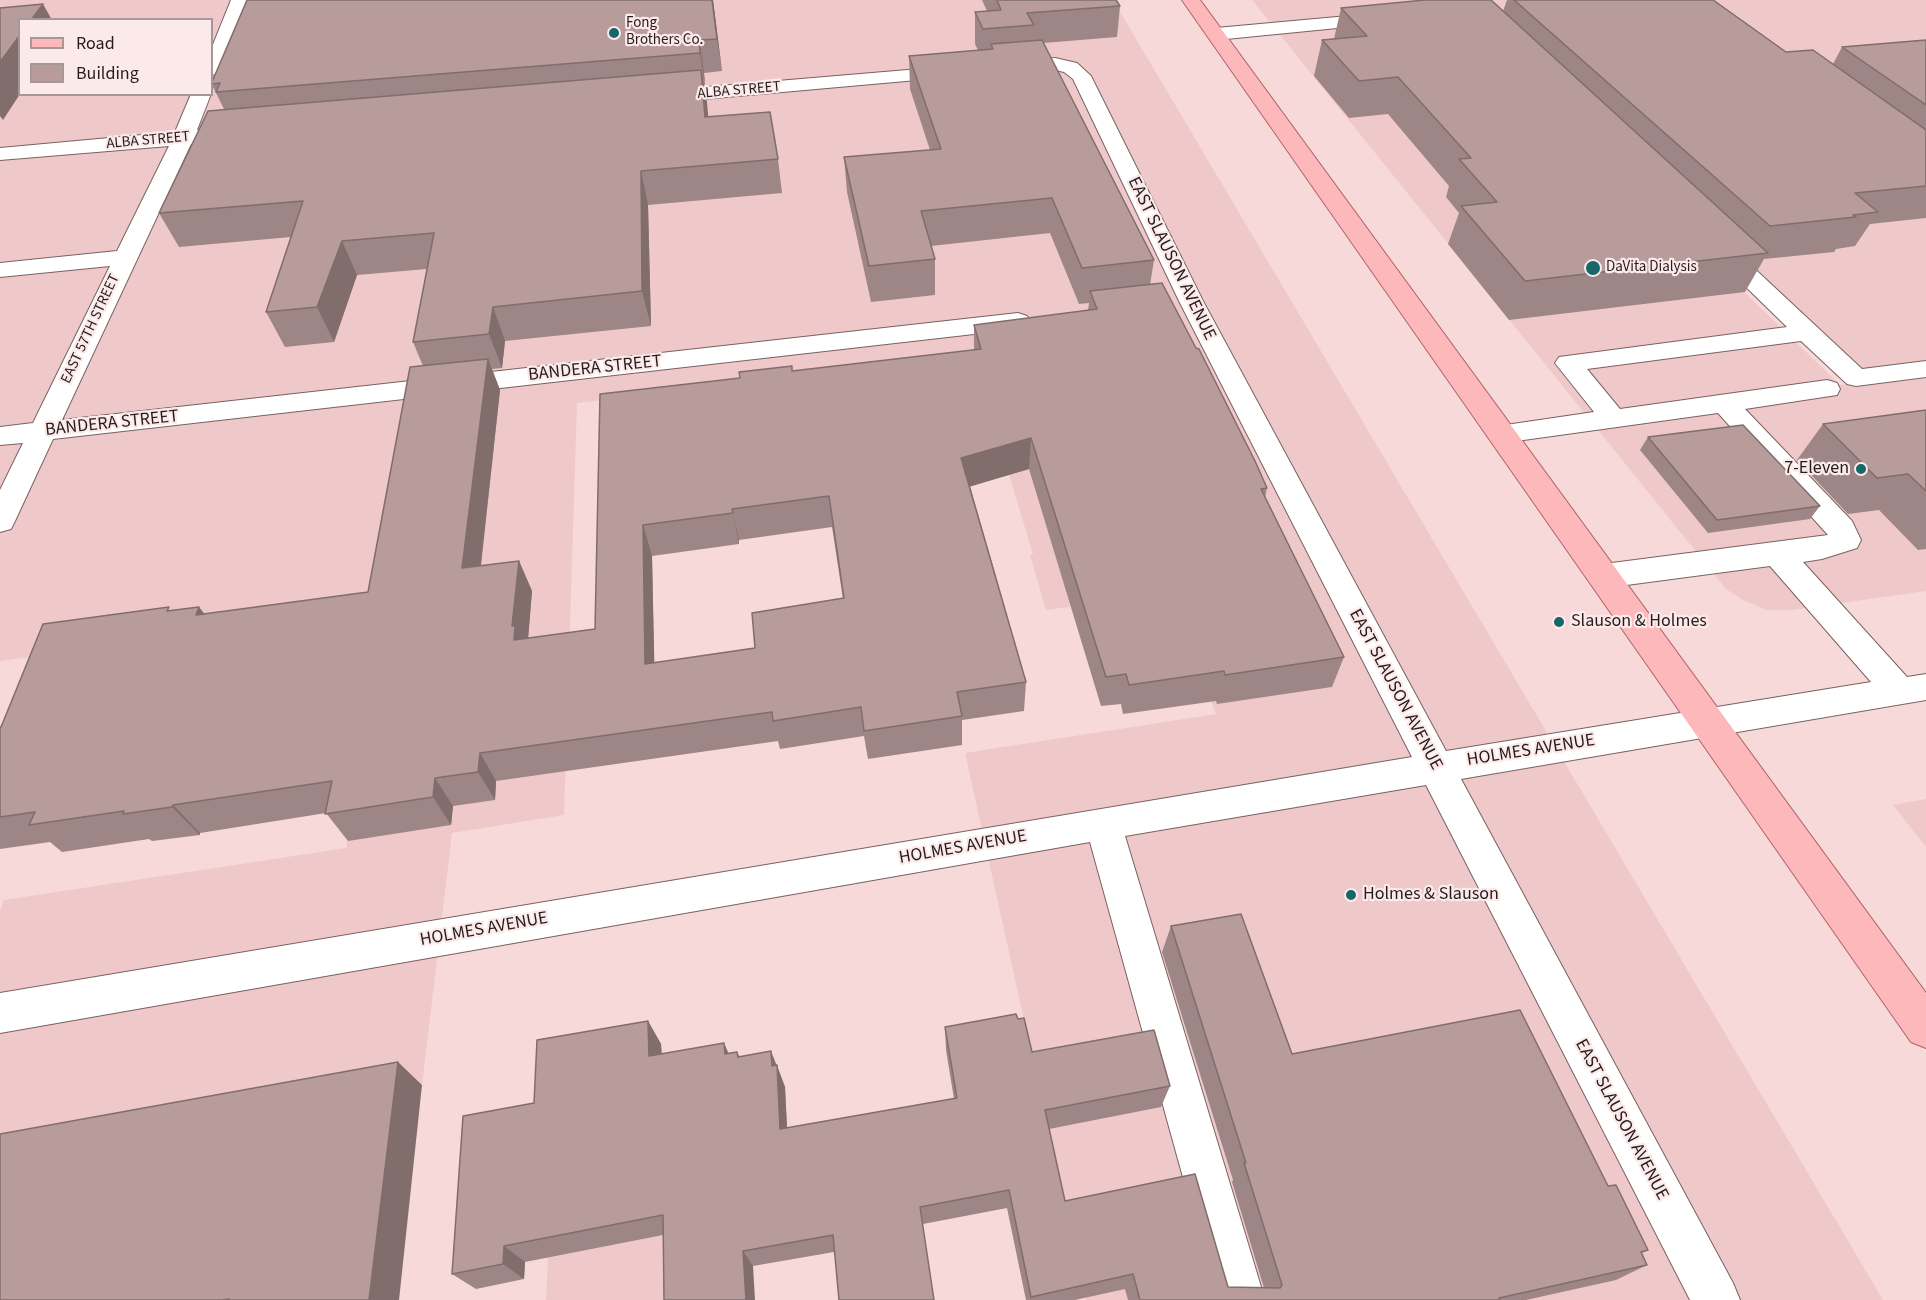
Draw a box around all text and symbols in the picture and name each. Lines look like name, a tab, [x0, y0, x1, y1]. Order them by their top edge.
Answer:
place label: Fong Brothers Co.	[626, 15, 703, 50]
legend	[18, 18, 213, 96]
marker: Fong Brothers Co.	[607, 26, 621, 40]
text: Road	[76, 31, 115, 56]
text: Building	[76, 61, 139, 86]
street label: ALBA STREET	[697, 78, 781, 104]
street label: ALBA STREET	[106, 128, 190, 154]
street label: EAST SLAUSON AVENUE	[1122, 174, 1220, 344]
marker: DaVita Dialysis	[1584, 259, 1602, 277]
place label: DaVita Dialysis	[1606, 259, 1697, 277]
street label: EAST 57TH STREET	[58, 271, 124, 387]
street label: BANDERA STREET	[527, 351, 663, 387]
street label: BANDERA STREET	[44, 406, 180, 442]
place label: 7-Eleven	[1784, 458, 1849, 480]
marker: 7-Eleven	[1854, 462, 1868, 476]
street label: EAST SLAUSON AVENUE	[1343, 606, 1447, 774]
place label: Slauson & Holmes	[1571, 611, 1707, 633]
marker: Slauson & Holmes	[1552, 615, 1566, 629]
street label: HOLMES AVENUE	[1465, 730, 1597, 772]
street label: HOLMES AVENUE	[897, 826, 1029, 870]
place label: Holmes & Slauson	[1363, 884, 1499, 906]
marker: Holmes & Slauson	[1344, 888, 1358, 902]
street label: HOLMES AVENUE	[418, 908, 550, 952]
street label: EAST SLAUSON AVENUE	[1569, 1036, 1673, 1204]

